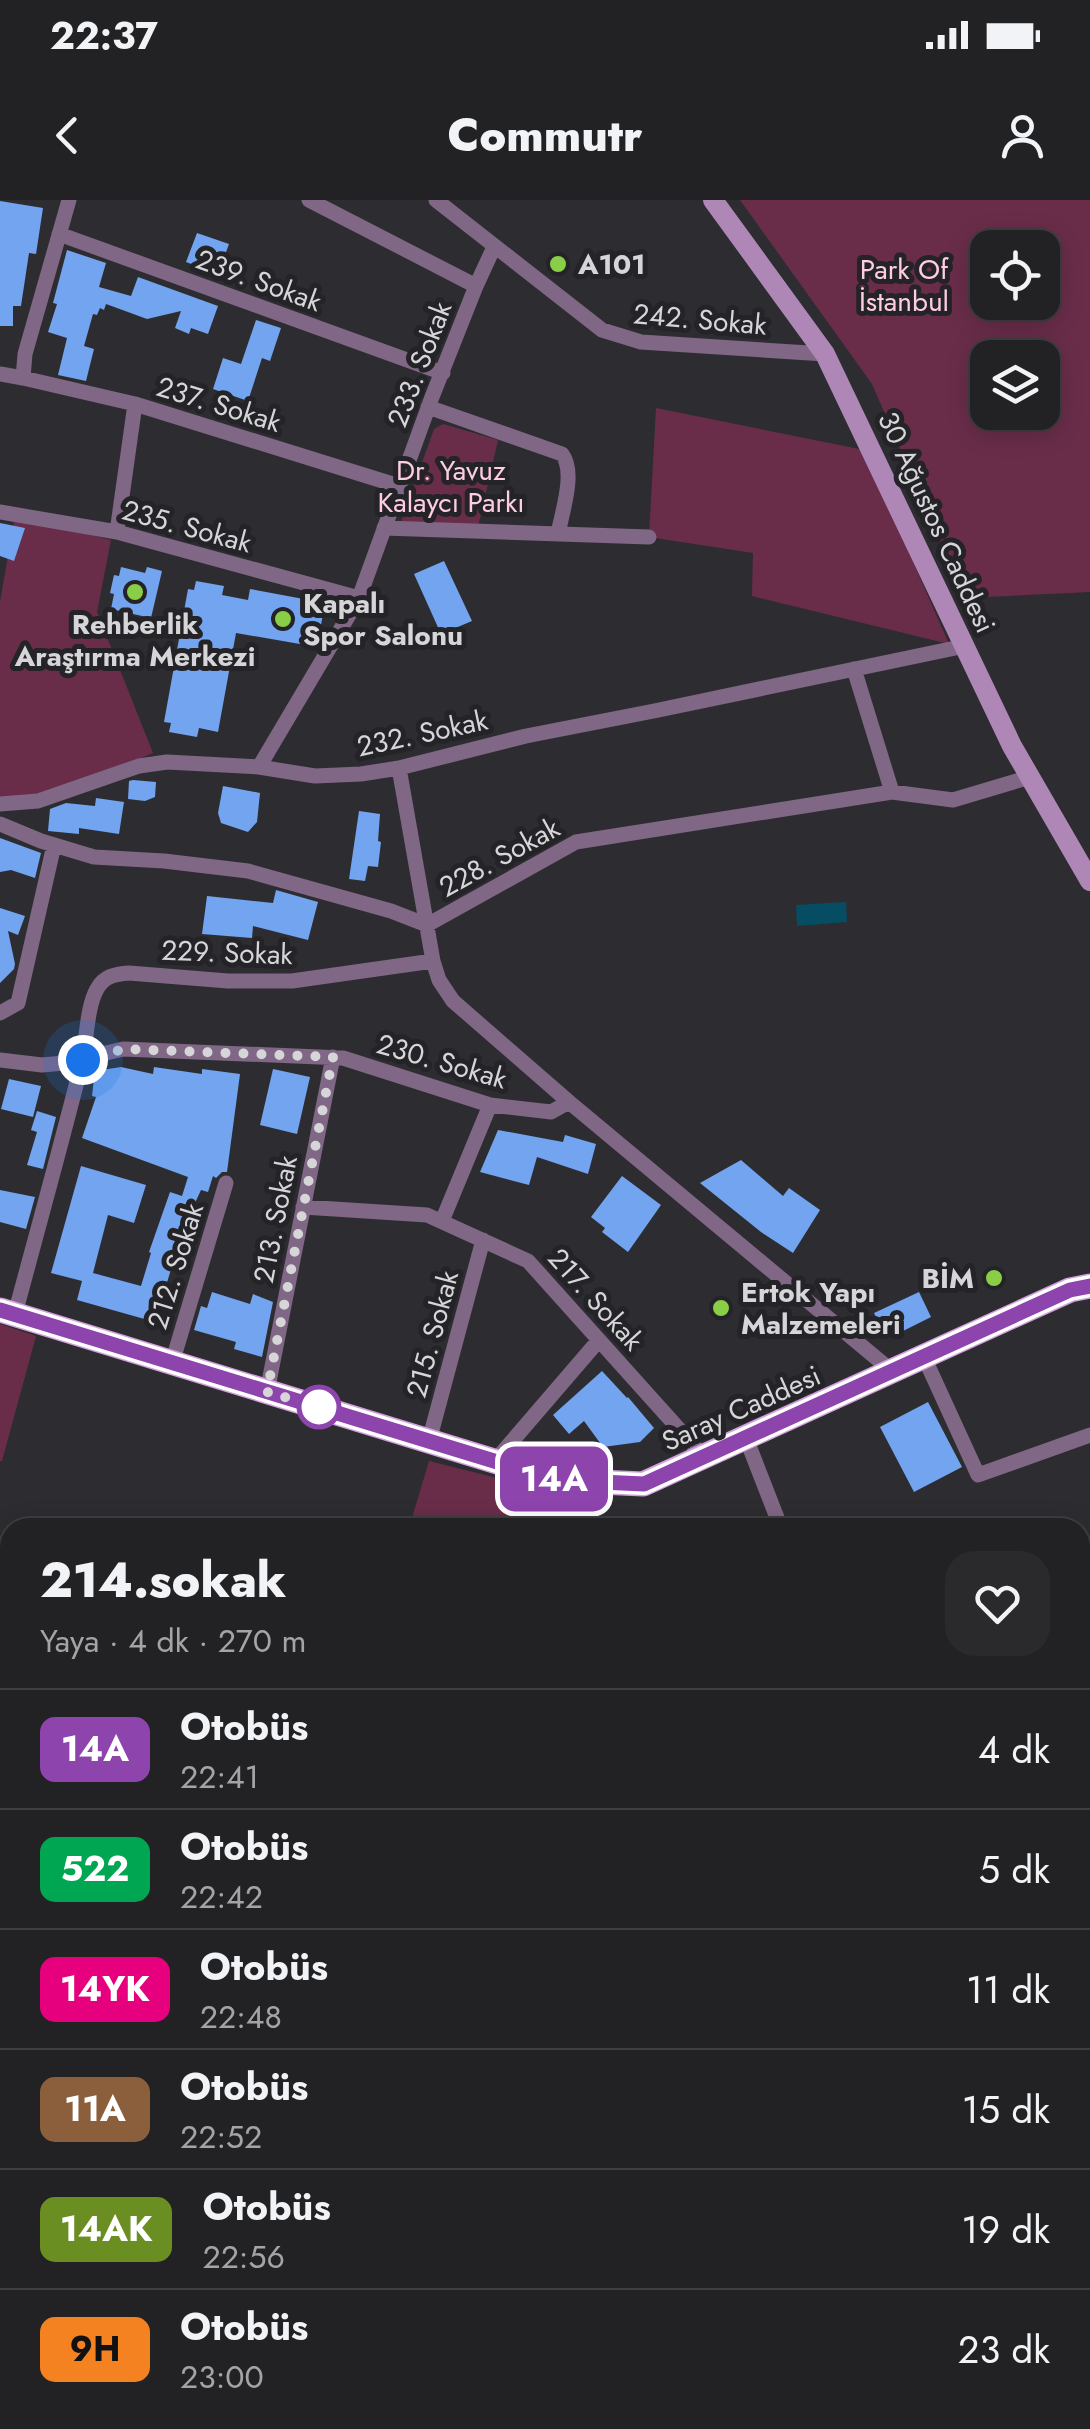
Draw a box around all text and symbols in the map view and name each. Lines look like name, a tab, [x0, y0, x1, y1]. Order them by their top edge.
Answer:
text: 22:37	[50, 8, 158, 63]
text: Commutr	[447, 103, 643, 168]
icon: back	[40, 108, 95, 163]
icon: person	[995, 108, 1050, 163]
map controls	[970, 230, 1060, 430]
button: locate	[970, 230, 1060, 320]
street label: 239. Sokak	[190, 239, 328, 322]
place label: A101	[577, 244, 646, 285]
park label: Park Of İstanbul	[859, 249, 949, 322]
marker: A101	[547, 253, 569, 275]
street label: 242. Sokak	[632, 293, 769, 346]
street label: 233. Sokak	[377, 295, 462, 433]
button: layers	[970, 340, 1060, 430]
street label: 237. Sokak	[152, 366, 287, 443]
street label: 30 Ağustos Caddesi	[867, 405, 1006, 640]
park label: Dr. Yavuz Kalaycı Parkı	[377, 450, 525, 523]
street label: 235. Sokak	[118, 490, 257, 564]
marker: Rehberlik Araştırma Merkezi	[124, 581, 146, 603]
place label: Kapalı Spor Salonu	[303, 583, 463, 656]
place label: Rehberlik Araştırma Merkezi	[14, 604, 255, 677]
marker: Kapalı Spor Salonu	[272, 608, 294, 630]
street label: 232. Sokak	[353, 700, 492, 767]
street label: 228. Sokak	[431, 807, 568, 907]
street label: 229. Sokak	[161, 930, 294, 975]
street label: 230. Sokak	[372, 1023, 512, 1100]
your location	[58, 1035, 108, 1085]
street label: 213. Sokak	[243, 1151, 308, 1286]
street label: 212. Sokak	[137, 1197, 214, 1334]
street label: 217. Sokak	[538, 1239, 653, 1360]
place label: BİM	[921, 1258, 974, 1299]
street label: 215. Sokak	[396, 1265, 469, 1402]
marker: BİM	[983, 1267, 1005, 1289]
place label: Ertok Yapı Malzemeleri	[741, 1272, 901, 1345]
marker: Ertok Yapı Malzemeleri	[710, 1297, 732, 1319]
street label: Saray Caddesi	[655, 1355, 827, 1462]
unlabelled marker	[298, 1386, 340, 1428]
line badge: 14A	[496, 1446, 612, 1512]
text: 14A	[520, 1454, 588, 1504]
text: 214.sokak	[40, 1546, 287, 1615]
button: heart	[945, 1551, 1050, 1656]
text: Yaya · 4 dk · 270 m	[40, 1618, 306, 1664]
text: Otobüs	[180, 1699, 308, 1754]
text: 4 dk	[978, 1722, 1050, 1777]
text: 14A	[61, 1724, 129, 1774]
text: 22:41	[180, 1754, 259, 1800]
text: Otobüs	[180, 1819, 308, 1874]
text: 5 dk	[979, 1842, 1050, 1897]
text: 522	[61, 1844, 129, 1894]
text: 22:42	[180, 1874, 263, 1920]
text: Otobüs	[200, 1939, 328, 1994]
text: 11 dk	[966, 1962, 1050, 2017]
text: 14YK	[60, 1964, 150, 2014]
text: 22:48	[200, 1994, 282, 2040]
text: Otobüs	[180, 2059, 308, 2114]
text: 15 dk	[962, 2082, 1050, 2137]
text: 11A	[64, 2084, 126, 2134]
text: 22:52	[180, 2114, 262, 2160]
text: Otobüs	[202, 2179, 331, 2234]
text: 19 dk	[961, 2202, 1050, 2257]
text: 14AK	[60, 2204, 152, 2254]
text: 22:56	[202, 2234, 285, 2280]
text: Otobüs	[180, 2299, 308, 2354]
text: 23 dk	[958, 2322, 1050, 2377]
text: 9H	[70, 2324, 120, 2374]
text: 23:00	[180, 2354, 264, 2400]

